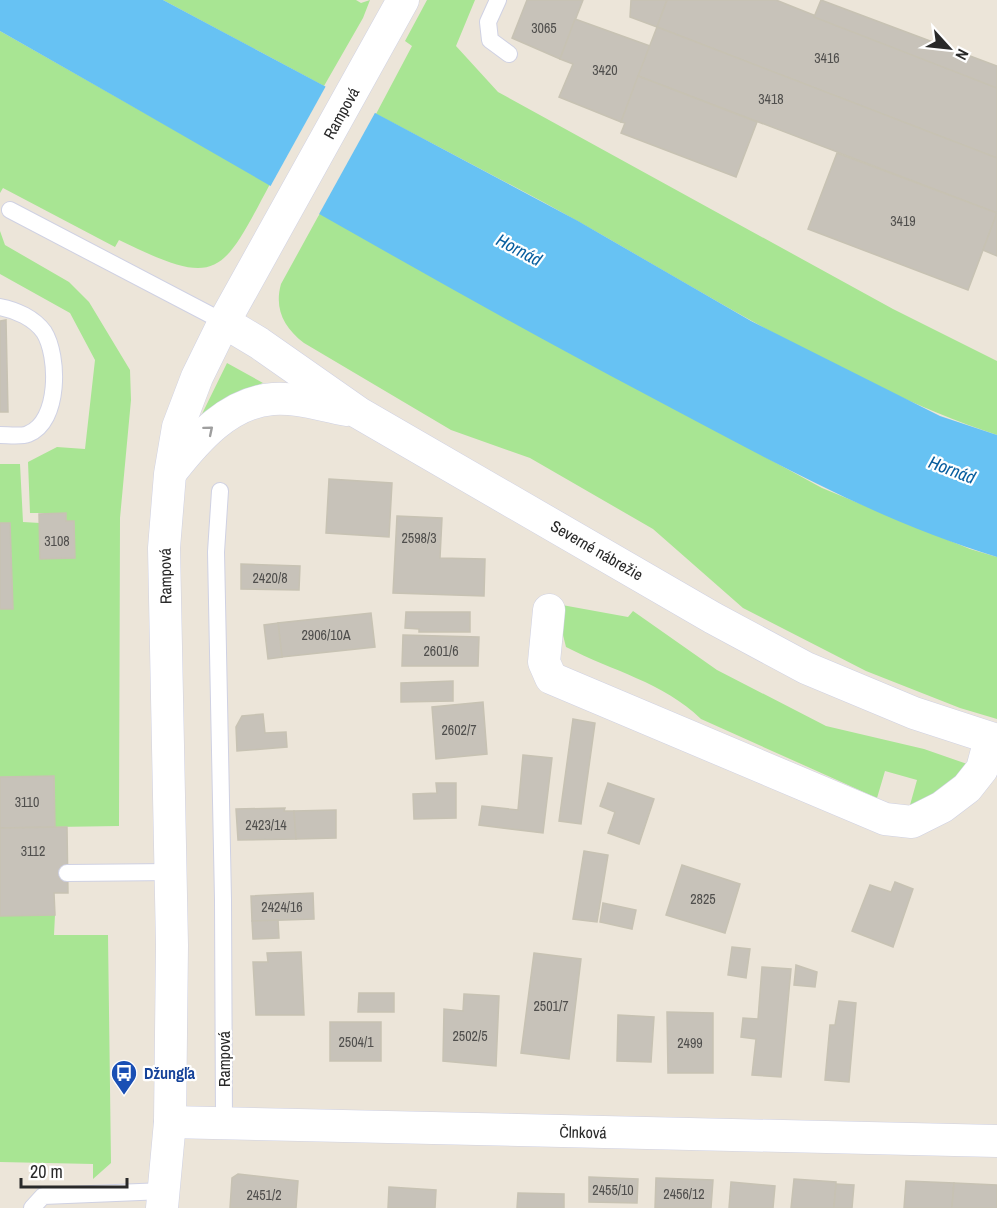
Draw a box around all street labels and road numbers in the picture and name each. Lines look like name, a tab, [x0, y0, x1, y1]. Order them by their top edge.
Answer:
street label: Rampová	[318, 83, 365, 143]
street label: Severné nábrežie	[547, 515, 647, 585]
street label: Rampová	[153, 547, 176, 604]
street label: Rampová	[213, 1030, 235, 1087]
street label: Člnková	[559, 1121, 608, 1143]

